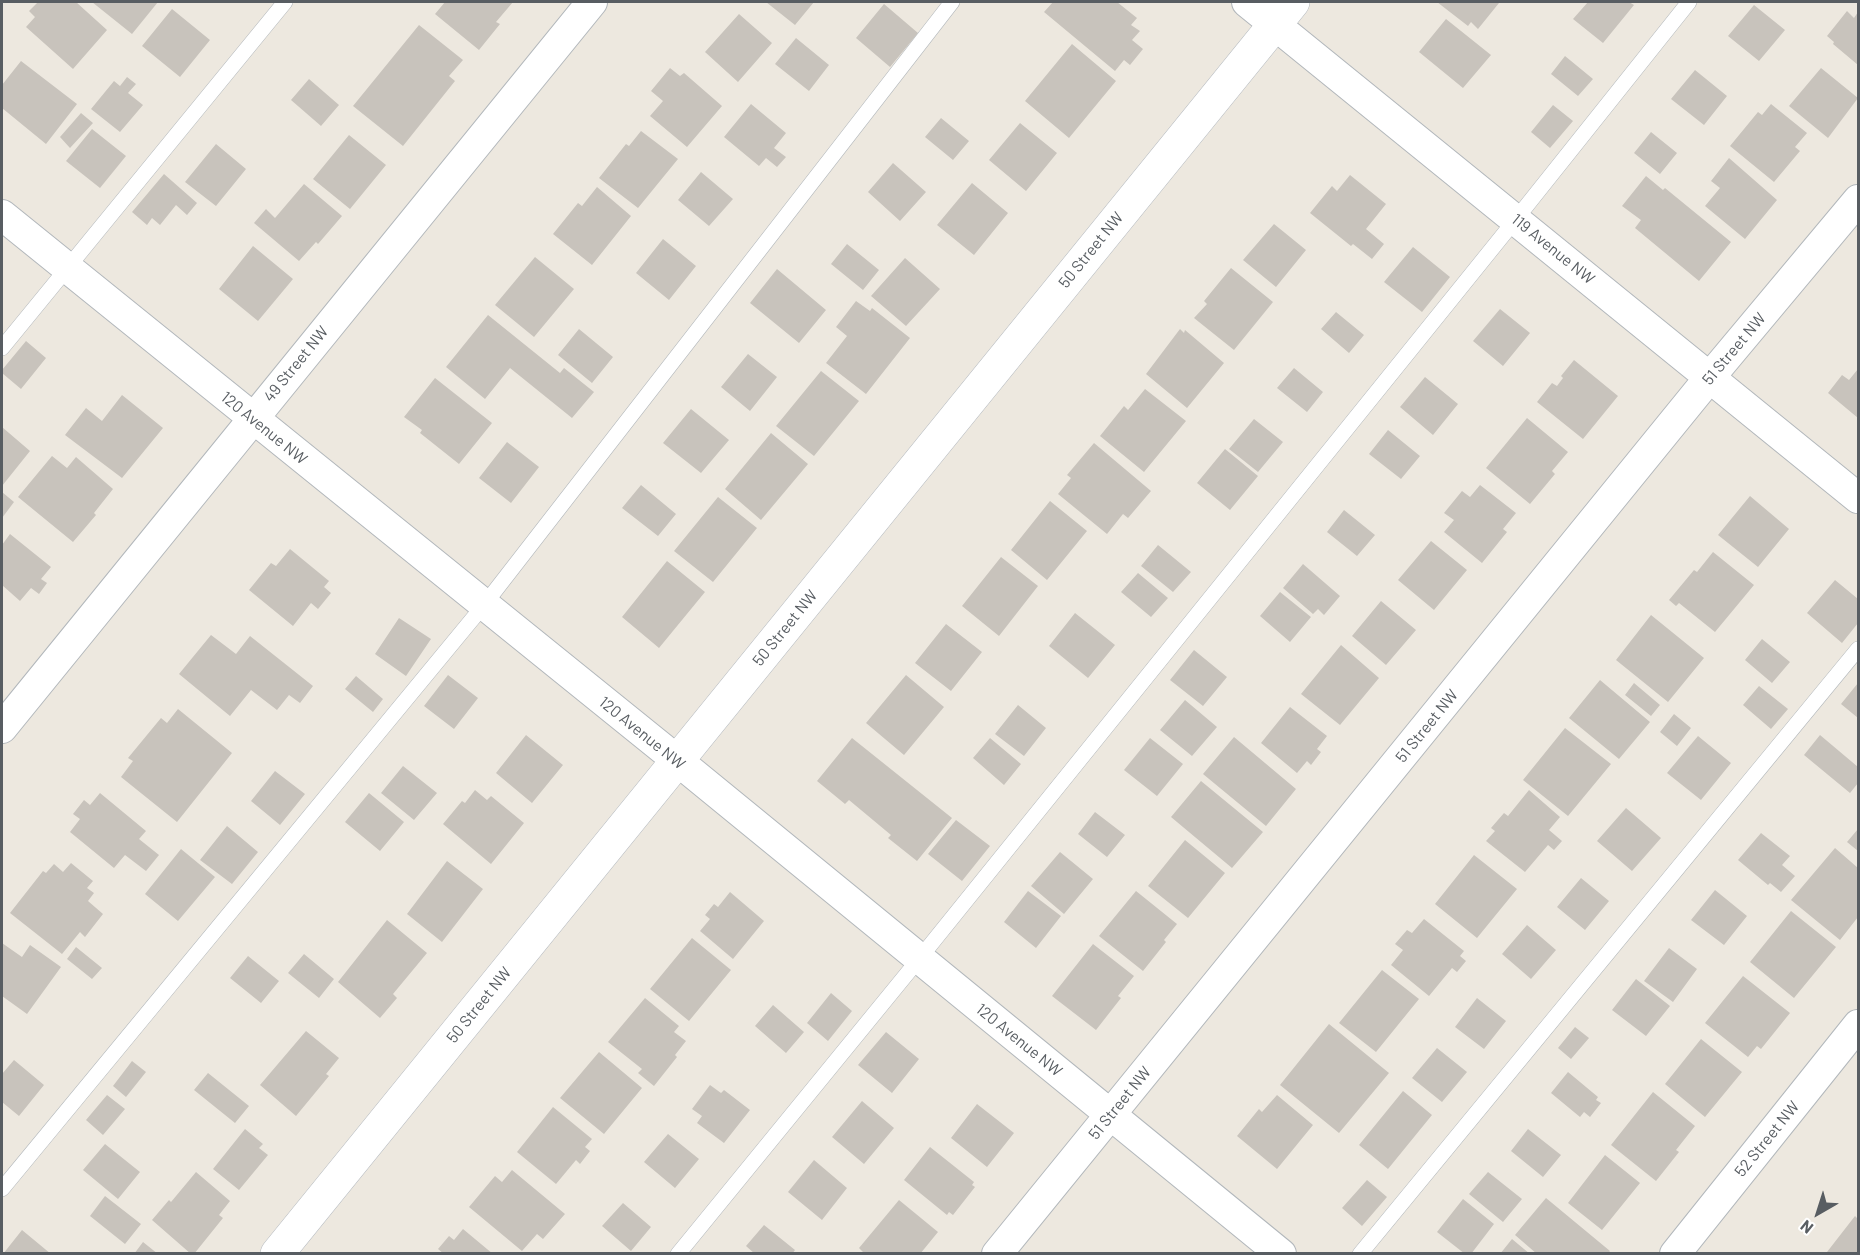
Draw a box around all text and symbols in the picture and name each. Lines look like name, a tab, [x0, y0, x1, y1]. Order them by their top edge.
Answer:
street label: 50 Street NW	[1055, 208, 1127, 292]
street label: 119 Avenue NW	[1507, 210, 1599, 288]
street label: 51 Street NW	[1698, 309, 1770, 389]
street label: 49 Street NW	[260, 322, 332, 406]
street label: 120 Avenue NW	[217, 387, 311, 469]
street label: 50 Street NW	[749, 586, 821, 670]
street label: 51 Street NW	[1392, 686, 1462, 766]
street label: 120 Avenue NW	[595, 692, 689, 774]
street label: 50 Street NW	[443, 963, 515, 1047]
street label: 120 Avenue NW	[972, 999, 1066, 1081]
street label: 51 Street NW	[1085, 1063, 1155, 1143]
street label: 52 Street NW	[1731, 1097, 1803, 1181]
north arrow	[1788, 1183, 1848, 1243]
text: N	[1796, 1217, 1816, 1238]

